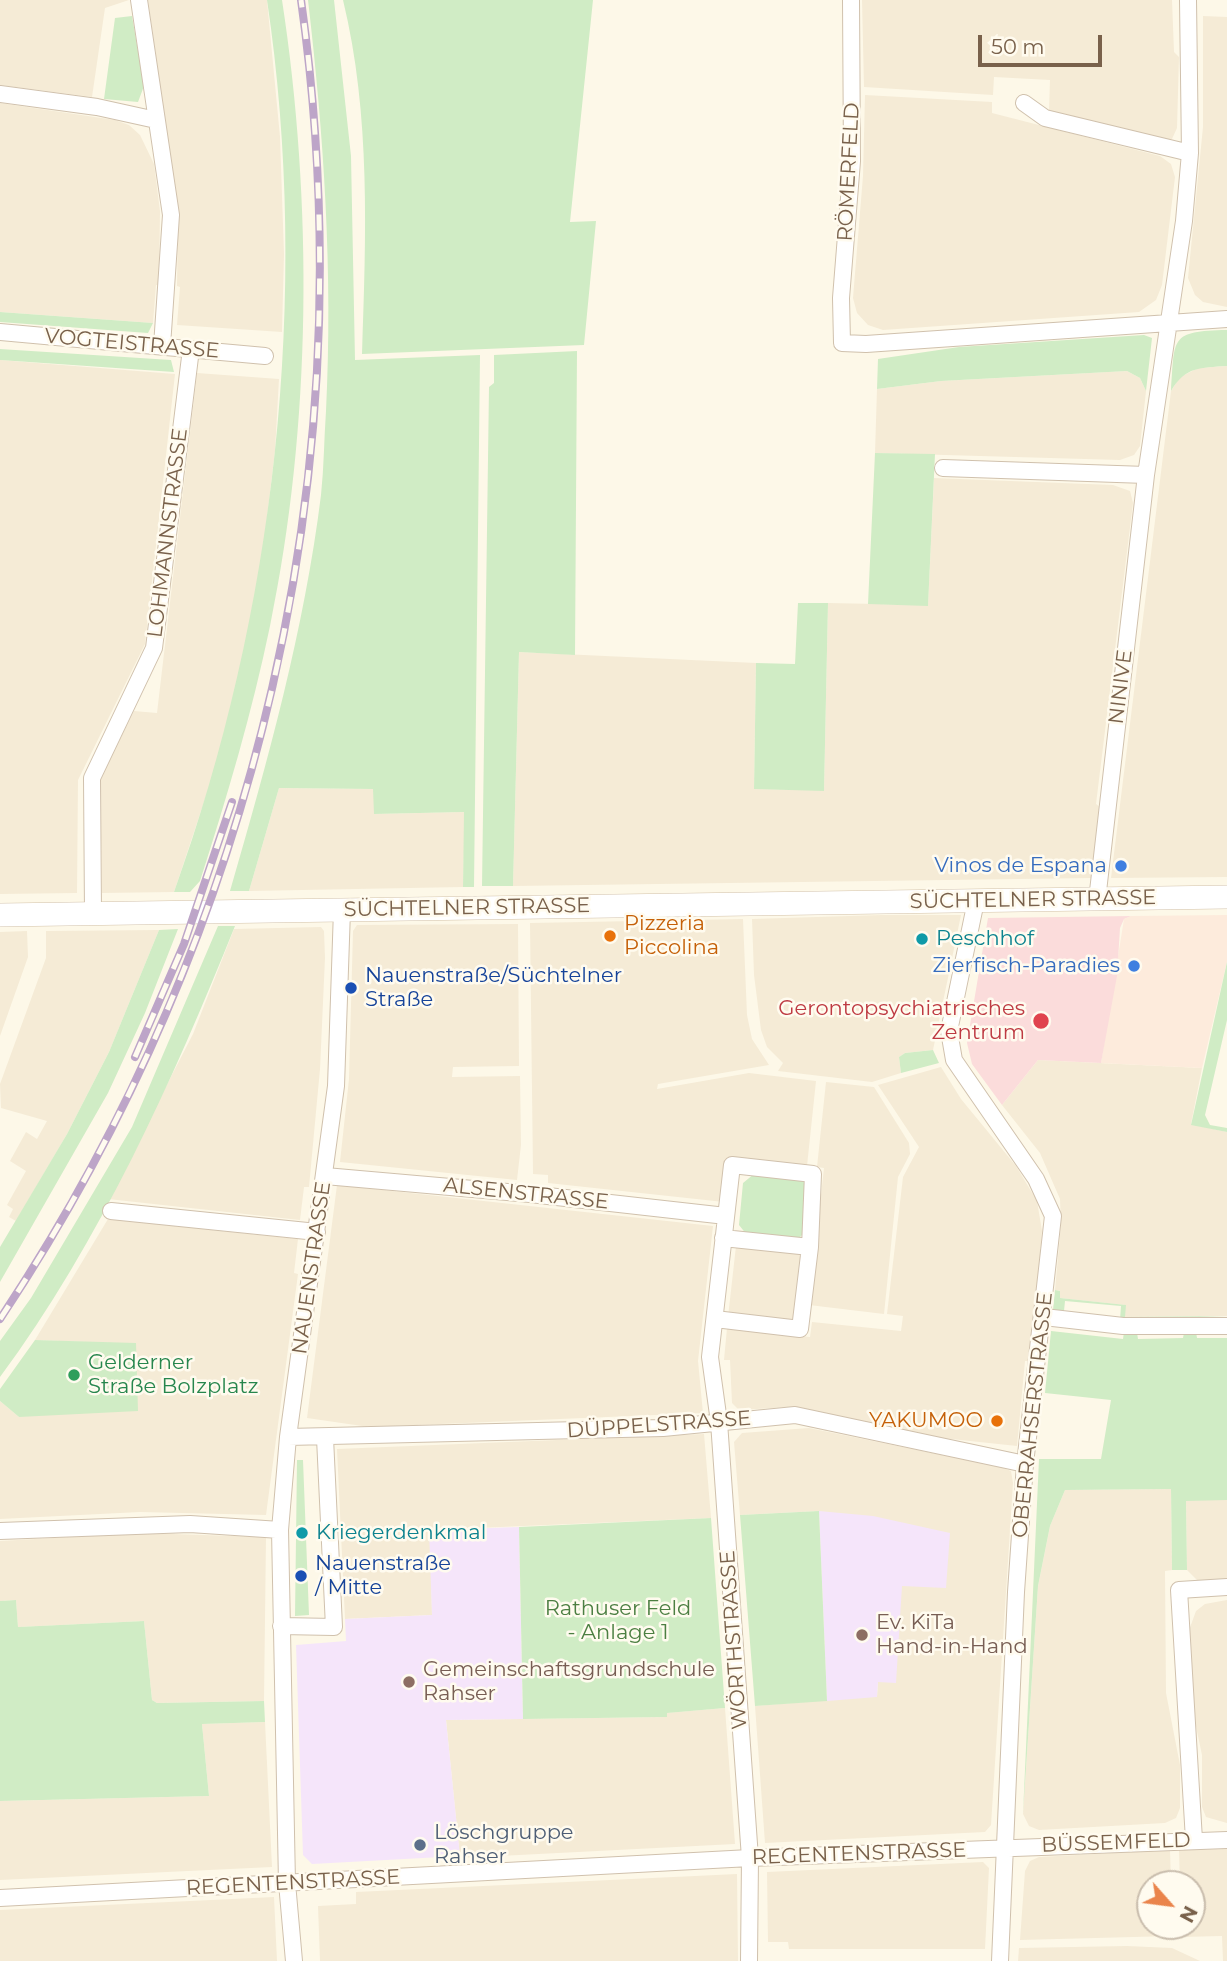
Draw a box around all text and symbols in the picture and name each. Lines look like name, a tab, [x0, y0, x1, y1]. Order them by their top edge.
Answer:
scale bar	[982, 21, 1106, 65]
text: 50 m	[991, 34, 1045, 59]
street label: RÖMERFELD	[833, 102, 865, 242]
street label: VOGTEISTRASSE	[44, 324, 220, 364]
street label: LOHMANNSTRASSE	[143, 427, 193, 639]
street label: NINIVE	[1104, 648, 1138, 726]
place label: Vinos de Espana	[934, 853, 1107, 879]
marker: Vinos de Espana	[1113, 858, 1129, 874]
street label: SÜCHTELNER STRASSE	[909, 885, 1157, 915]
street label: SÜCHTELNER STRASSE	[343, 893, 591, 923]
place label: Pizzeria Piccolina	[624, 911, 719, 961]
place label: Peschhof	[936, 926, 1034, 952]
marker: Pizzeria Piccolina	[602, 928, 618, 944]
marker: Peschhof	[914, 931, 930, 947]
place label: Zierfisch-Paradies	[932, 953, 1120, 979]
marker: Zierfisch-Paradies	[1126, 958, 1142, 974]
place label: Nauenstraße/Süchtelner Straße	[365, 963, 622, 1013]
marker: Nauenstraße/Süchtelner Straße	[343, 980, 359, 996]
place label: Gerontopsychiatrisches Zentrum	[778, 996, 1025, 1046]
marker: Gerontopsychiatrisches Zentrum	[1031, 1011, 1051, 1031]
street label: ALSENSTRASSE	[442, 1173, 610, 1215]
street label: NAUENSTRASSE	[287, 1180, 337, 1356]
street label: OBERRAHSERSTRASSE	[1008, 1291, 1058, 1539]
place label: Gelderner Straße Bolzplatz	[88, 1350, 259, 1400]
marker: Gelderner Straße Bolzplatz	[66, 1367, 82, 1383]
street label: DÜPPELSTRASSE	[566, 1406, 752, 1444]
place label: YAKUMOO	[869, 1408, 983, 1434]
marker: YAKUMOO	[989, 1413, 1005, 1429]
place label: Kriegerdenkmal	[316, 1520, 486, 1546]
marker: Kriegerdenkmal	[294, 1525, 310, 1541]
street label: WÖRTHSTRASSE	[715, 1550, 753, 1730]
place label: Nauenstraße / Mitte	[315, 1551, 451, 1601]
marker: Nauenstraße / Mitte	[293, 1568, 309, 1584]
park label: Rathuser Feld - Anlage 1	[545, 1596, 691, 1646]
place label: Ev. KiTa Hand-in-Hand	[876, 1610, 1028, 1660]
marker: Ev. KiTa Hand-in-Hand	[854, 1627, 870, 1643]
place label: Gemeinschaftsgrundschule Rahser	[423, 1657, 715, 1707]
marker: Gemeinschaftsgrundschule Rahser	[401, 1674, 417, 1690]
place label: Löschgruppe Rahser	[434, 1820, 574, 1870]
street label: BÜSSEMFELD	[1041, 1828, 1191, 1858]
marker: Löschgruppe Rahser	[412, 1837, 428, 1853]
street label: REGENTENSTRASSE	[751, 1838, 967, 1870]
street label: REGENTENSTRASSE	[185, 1865, 401, 1901]
north arrow	[1136, 1870, 1206, 1940]
text: N	[1174, 1902, 1202, 1926]

